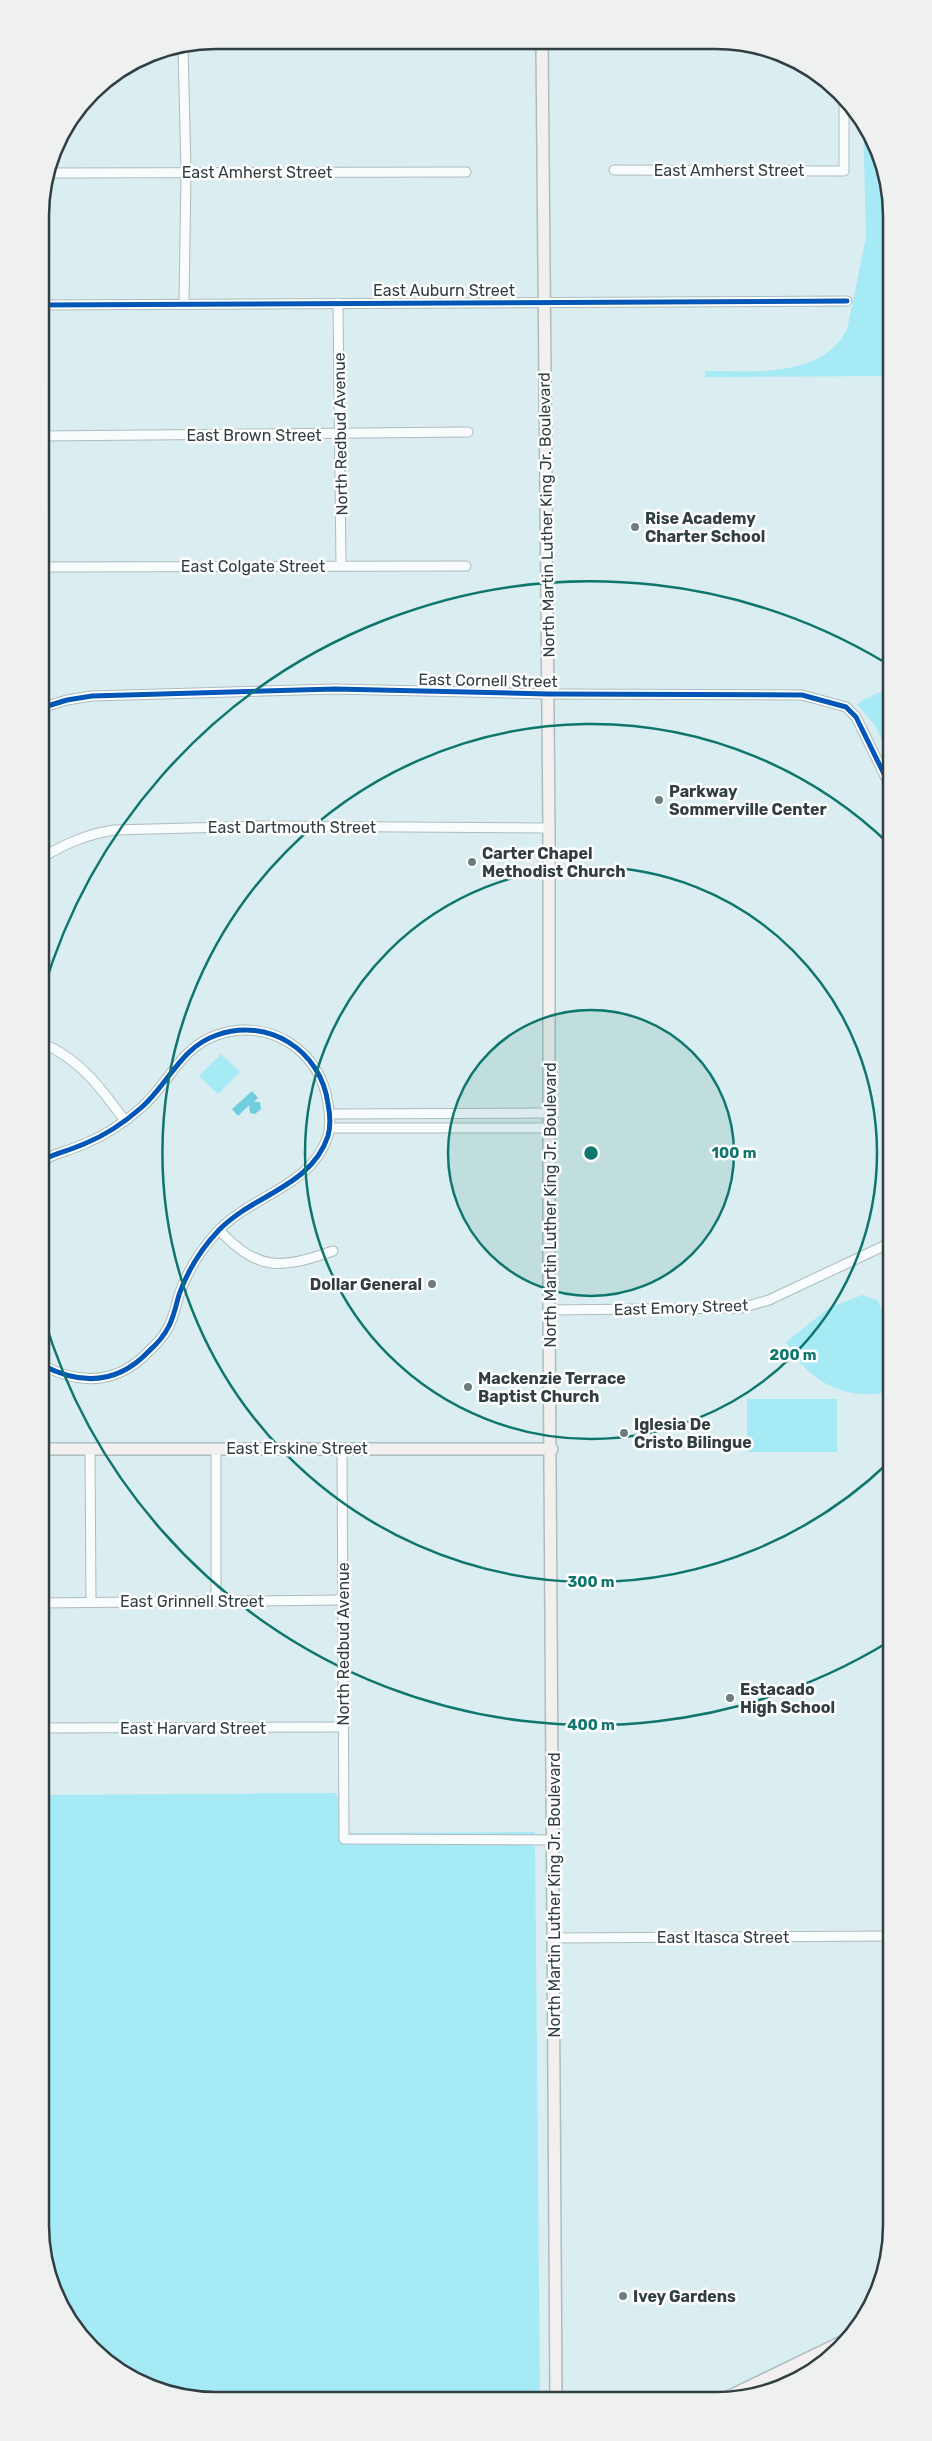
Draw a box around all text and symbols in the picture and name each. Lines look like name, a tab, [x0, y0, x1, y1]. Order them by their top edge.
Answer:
street label: East Amherst Street	[654, 161, 804, 180]
street label: East Amherst Street	[182, 163, 332, 182]
street label: East Auburn Street	[373, 281, 515, 300]
street label: North Redbud Avenue	[330, 352, 351, 516]
street label: North Martin Luther King Jr. Boulevard	[535, 372, 558, 658]
street label: East Brown Street	[186, 426, 322, 445]
place label: Rise Academy Charter School	[645, 509, 765, 546]
marker: Rise Academy Charter School	[629, 521, 641, 533]
street label: East Colgate Street	[181, 557, 325, 576]
street label: East Cornell Street	[418, 670, 558, 691]
place label: Parkway Sommerville Center	[669, 782, 828, 819]
marker: Parkway Sommerville Center	[653, 794, 665, 806]
street label: East Dartmouth Street	[208, 818, 376, 837]
place label: Carter Chapel Methodist Church	[482, 844, 626, 881]
marker: Carter Chapel Methodist Church	[466, 856, 478, 868]
street label: North Martin Luther King Jr. Boulevard	[541, 1062, 560, 1348]
centre of rings	[582, 1144, 600, 1162]
text: 100 m	[712, 1144, 756, 1162]
place label: Dollar General	[310, 1275, 422, 1294]
marker: Dollar General	[426, 1278, 438, 1290]
street label: East Emory Street	[613, 1296, 749, 1319]
text: 200 m	[769, 1346, 817, 1364]
place label: Mackenzie Terrace Baptist Church	[478, 1369, 626, 1406]
marker: Mackenzie Terrace Baptist Church	[462, 1381, 474, 1393]
place label: Iglesia De Cristo Bilingue	[634, 1415, 752, 1452]
marker: Iglesia De Cristo Bilingue	[618, 1427, 630, 1439]
street label: East Erskine Street	[226, 1439, 368, 1458]
street label: North Redbud Avenue	[334, 1562, 353, 1726]
text: 300 m	[567, 1573, 615, 1591]
street label: East Grinnell Street	[120, 1592, 264, 1611]
place label: Estacado High School	[740, 1680, 835, 1717]
marker: Estacado High School	[724, 1692, 736, 1704]
text: 400 m	[567, 1716, 615, 1734]
street label: East Harvard Street	[120, 1719, 266, 1738]
street label: North Martin Luther King Jr. Boulevard	[545, 1752, 564, 2038]
street label: East Itasca Street	[657, 1928, 789, 1947]
place label: Ivey Gardens	[633, 2287, 736, 2306]
marker: Ivey Gardens	[617, 2290, 629, 2302]

